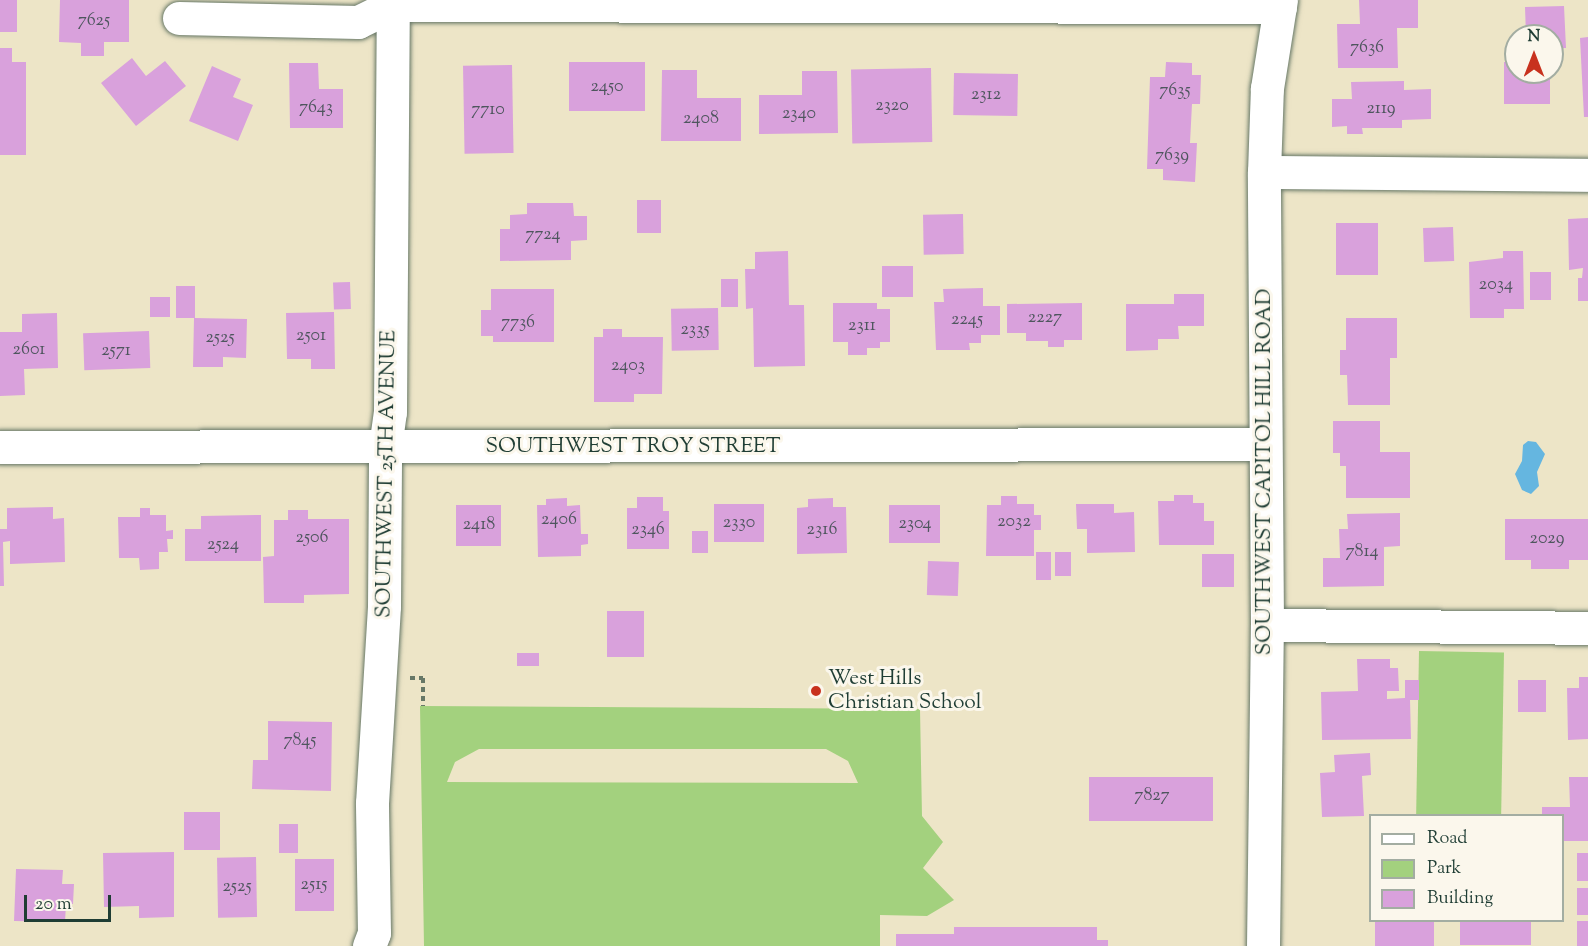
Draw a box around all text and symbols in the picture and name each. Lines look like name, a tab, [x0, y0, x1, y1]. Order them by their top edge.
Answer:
house number: 7625	[78, 10, 110, 32]
north arrow	[1504, 24, 1564, 84]
text: N	[1528, 26, 1540, 49]
house number: 7636	[1350, 37, 1384, 59]
house number: 2450	[590, 76, 624, 98]
house number: 7635	[1159, 80, 1191, 102]
house number: 2312	[971, 84, 1001, 106]
house number: 2320	[875, 95, 909, 117]
house number: 7643	[299, 97, 333, 119]
house number: 2119	[1366, 98, 1396, 120]
house number: 7710	[471, 99, 505, 121]
house number: 2340	[782, 103, 816, 125]
house number: 2408	[683, 108, 719, 130]
house number: 7639	[1155, 145, 1189, 167]
house number: 7724	[525, 224, 561, 246]
house number: 2034	[1479, 274, 1513, 296]
street label: SOUTHWEST CAPITOL HILL ROAD	[1252, 289, 1278, 655]
house number: 2227	[1028, 307, 1062, 329]
house number: 2245	[951, 309, 983, 331]
house number: 7736	[501, 312, 535, 334]
house number: 2311	[848, 315, 876, 337]
house number: 2335	[680, 319, 710, 341]
house number: 2501	[296, 325, 326, 347]
house number: 2525	[205, 327, 235, 349]
street label: SOUTHWEST 25TH AVENUE	[372, 330, 402, 618]
house number: 2601	[13, 339, 45, 361]
house number: 2571	[101, 340, 131, 362]
house number: 2403	[611, 355, 645, 377]
street label: SOUTHWEST TROY STREET	[485, 434, 781, 460]
house number: 2406	[541, 509, 577, 531]
house number: 2032	[997, 511, 1031, 533]
house number: 2330	[723, 512, 755, 534]
house number: 2304	[898, 513, 932, 535]
house number: 2418	[463, 514, 495, 536]
house number: 2346	[631, 519, 665, 541]
house number: 2316	[807, 519, 837, 541]
house number: 2506	[295, 527, 329, 549]
house number: 2029	[1530, 528, 1564, 550]
house number: 2524	[207, 534, 239, 556]
house number: 7814	[1345, 541, 1379, 563]
place label: West Hills Christian School	[828, 666, 982, 716]
marker: West Hills Christian School	[809, 684, 823, 698]
house number: 7845	[283, 730, 317, 752]
house number: 7827	[1134, 785, 1170, 807]
legend	[1369, 814, 1564, 922]
text: Road	[1427, 826, 1467, 852]
text: Park	[1427, 856, 1461, 882]
house number: 2515	[301, 874, 327, 896]
house number: 2525	[222, 876, 252, 898]
scale bar	[27, 883, 114, 921]
text: Building	[1427, 886, 1493, 912]
text: 20 m	[35, 892, 72, 918]

